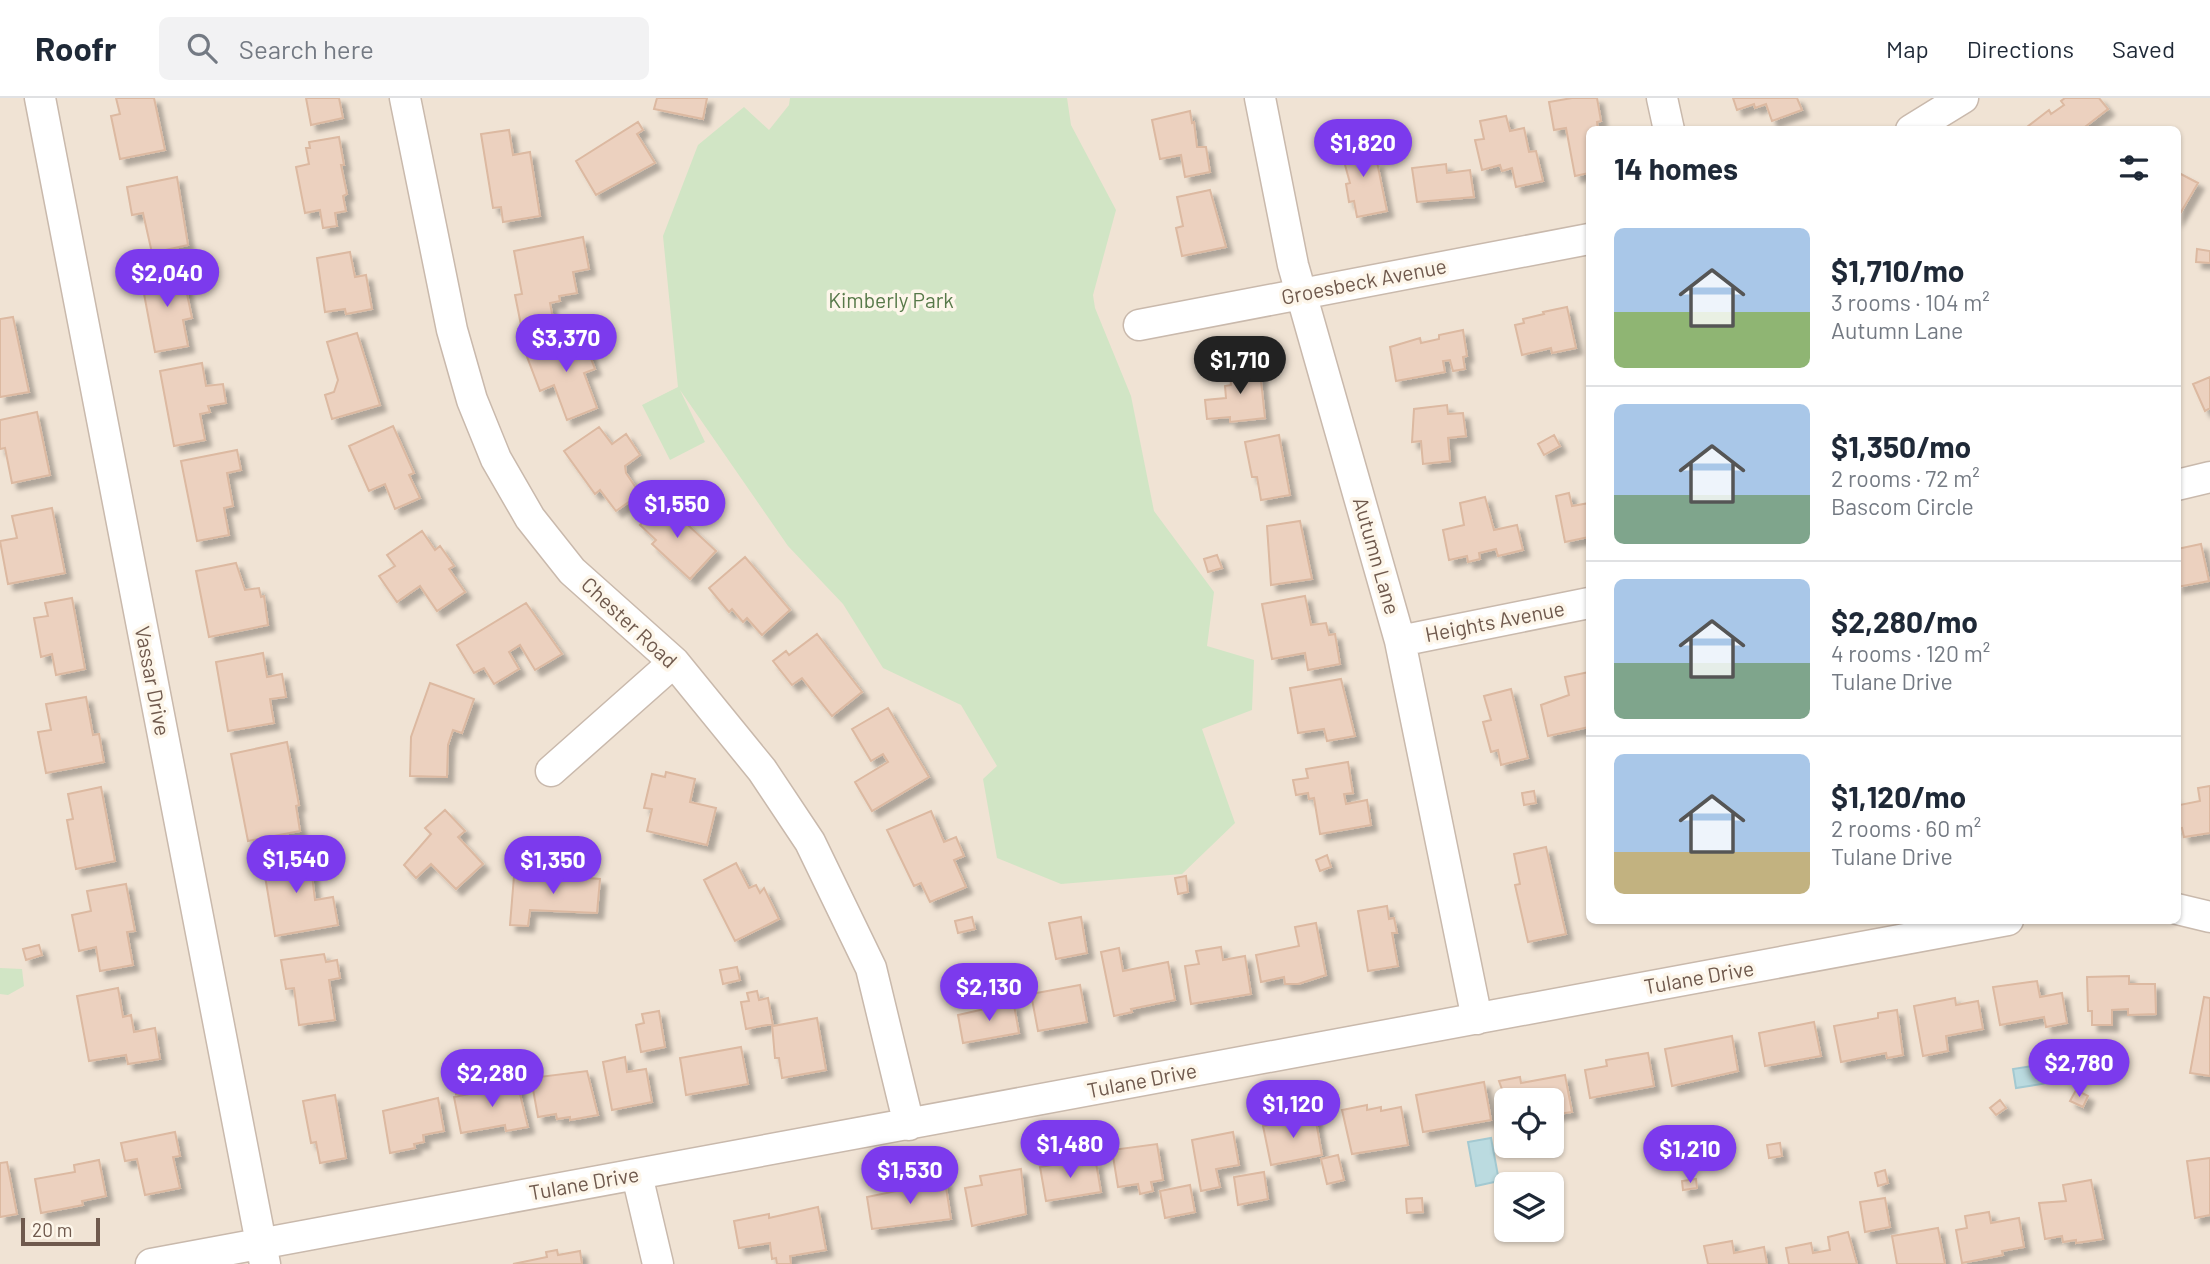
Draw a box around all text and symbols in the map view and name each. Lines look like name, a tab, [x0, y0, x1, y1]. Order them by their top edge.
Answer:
search box	[159, 17, 649, 80]
text: Roofr	[35, 28, 117, 68]
icon: search	[183, 29, 221, 67]
text: Search here	[239, 33, 374, 64]
text: Map	[1886, 34, 1929, 63]
text: Directions	[1967, 34, 2074, 63]
text: Saved	[2112, 34, 2175, 63]
pin: $1,820	[1306, 120, 1420, 179]
text: $1,820	[1330, 128, 1396, 156]
icon: filters	[2115, 149, 2153, 187]
text: 14 homes	[1614, 150, 1738, 186]
pin: $2,040	[110, 250, 224, 309]
street label: Groesbeck Avenue	[1279, 252, 1448, 309]
text: $1,710/mo	[1831, 252, 1965, 288]
icon: home	[1670, 256, 1754, 340]
text: $2,040	[131, 258, 203, 286]
park label: Kimberly Park	[828, 287, 954, 312]
text: 3 rooms · 104 m²	[1831, 288, 1990, 316]
pin: $3,370	[509, 314, 623, 374]
text: Autumn Lane	[1831, 316, 1963, 344]
text: $3,370	[532, 323, 600, 351]
pin: $1,710	[1183, 336, 1297, 396]
text: $1,710	[1210, 345, 1270, 373]
text: $1,350/mo	[1831, 428, 1971, 464]
icon: home	[1670, 432, 1754, 516]
text: 2 rooms · 72 m²	[1831, 464, 1980, 492]
pin: $1,550	[620, 480, 734, 540]
text: $1,550	[644, 489, 710, 517]
text: Bascom Circle	[1831, 492, 1974, 520]
street label: Autumn Lane	[1349, 494, 1406, 617]
street label: Chester Road	[577, 571, 683, 673]
street label: Heights Avenue	[1423, 595, 1567, 646]
text: $2,280/mo	[1831, 603, 1978, 639]
icon: home	[1670, 607, 1754, 691]
street label: Vassar Drive	[131, 624, 176, 738]
text: 4 rooms · 120 m²	[1831, 639, 1990, 667]
text: Tulane Drive	[1831, 667, 1953, 695]
text: $1,120/mo	[1831, 778, 1966, 814]
icon: home	[1670, 782, 1754, 866]
text: 2 rooms · 60 m²	[1831, 814, 1981, 842]
pin: $1,540	[239, 836, 353, 895]
pin: $1,350	[496, 836, 610, 896]
text: Tulane Drive	[1831, 842, 1953, 870]
text: $1,540	[263, 844, 329, 872]
text: $1,350	[520, 845, 586, 873]
street label: Tulane Drive	[1642, 955, 1756, 998]
pin: $2,130	[932, 964, 1046, 1023]
text: $2,130	[956, 972, 1022, 1000]
pin: $2,780	[2022, 1040, 2136, 1099]
text: $2,780	[2044, 1048, 2114, 1076]
pin: $2,280	[435, 1049, 549, 1109]
street label: Tulane Drive	[1085, 1057, 1199, 1102]
text: $2,280	[457, 1058, 527, 1086]
pin: $1,120	[1236, 1080, 1350, 1140]
map controls	[1494, 1088, 1564, 1242]
button: locate	[1494, 1088, 1564, 1158]
text: $1,120	[1262, 1089, 1324, 1117]
pin: $1,480	[1013, 1121, 1127, 1180]
pin: $1,210	[1633, 1126, 1747, 1185]
text: $1,480	[1037, 1129, 1103, 1157]
text: $1,210	[1659, 1134, 1721, 1162]
pin: $1,530	[853, 1146, 967, 1206]
text: $1,530	[877, 1155, 943, 1183]
street label: Tulane Drive	[527, 1161, 641, 1204]
button: layers	[1494, 1172, 1564, 1242]
scale bar	[21, 1215, 100, 1247]
text: 20 m	[32, 1218, 72, 1241]

